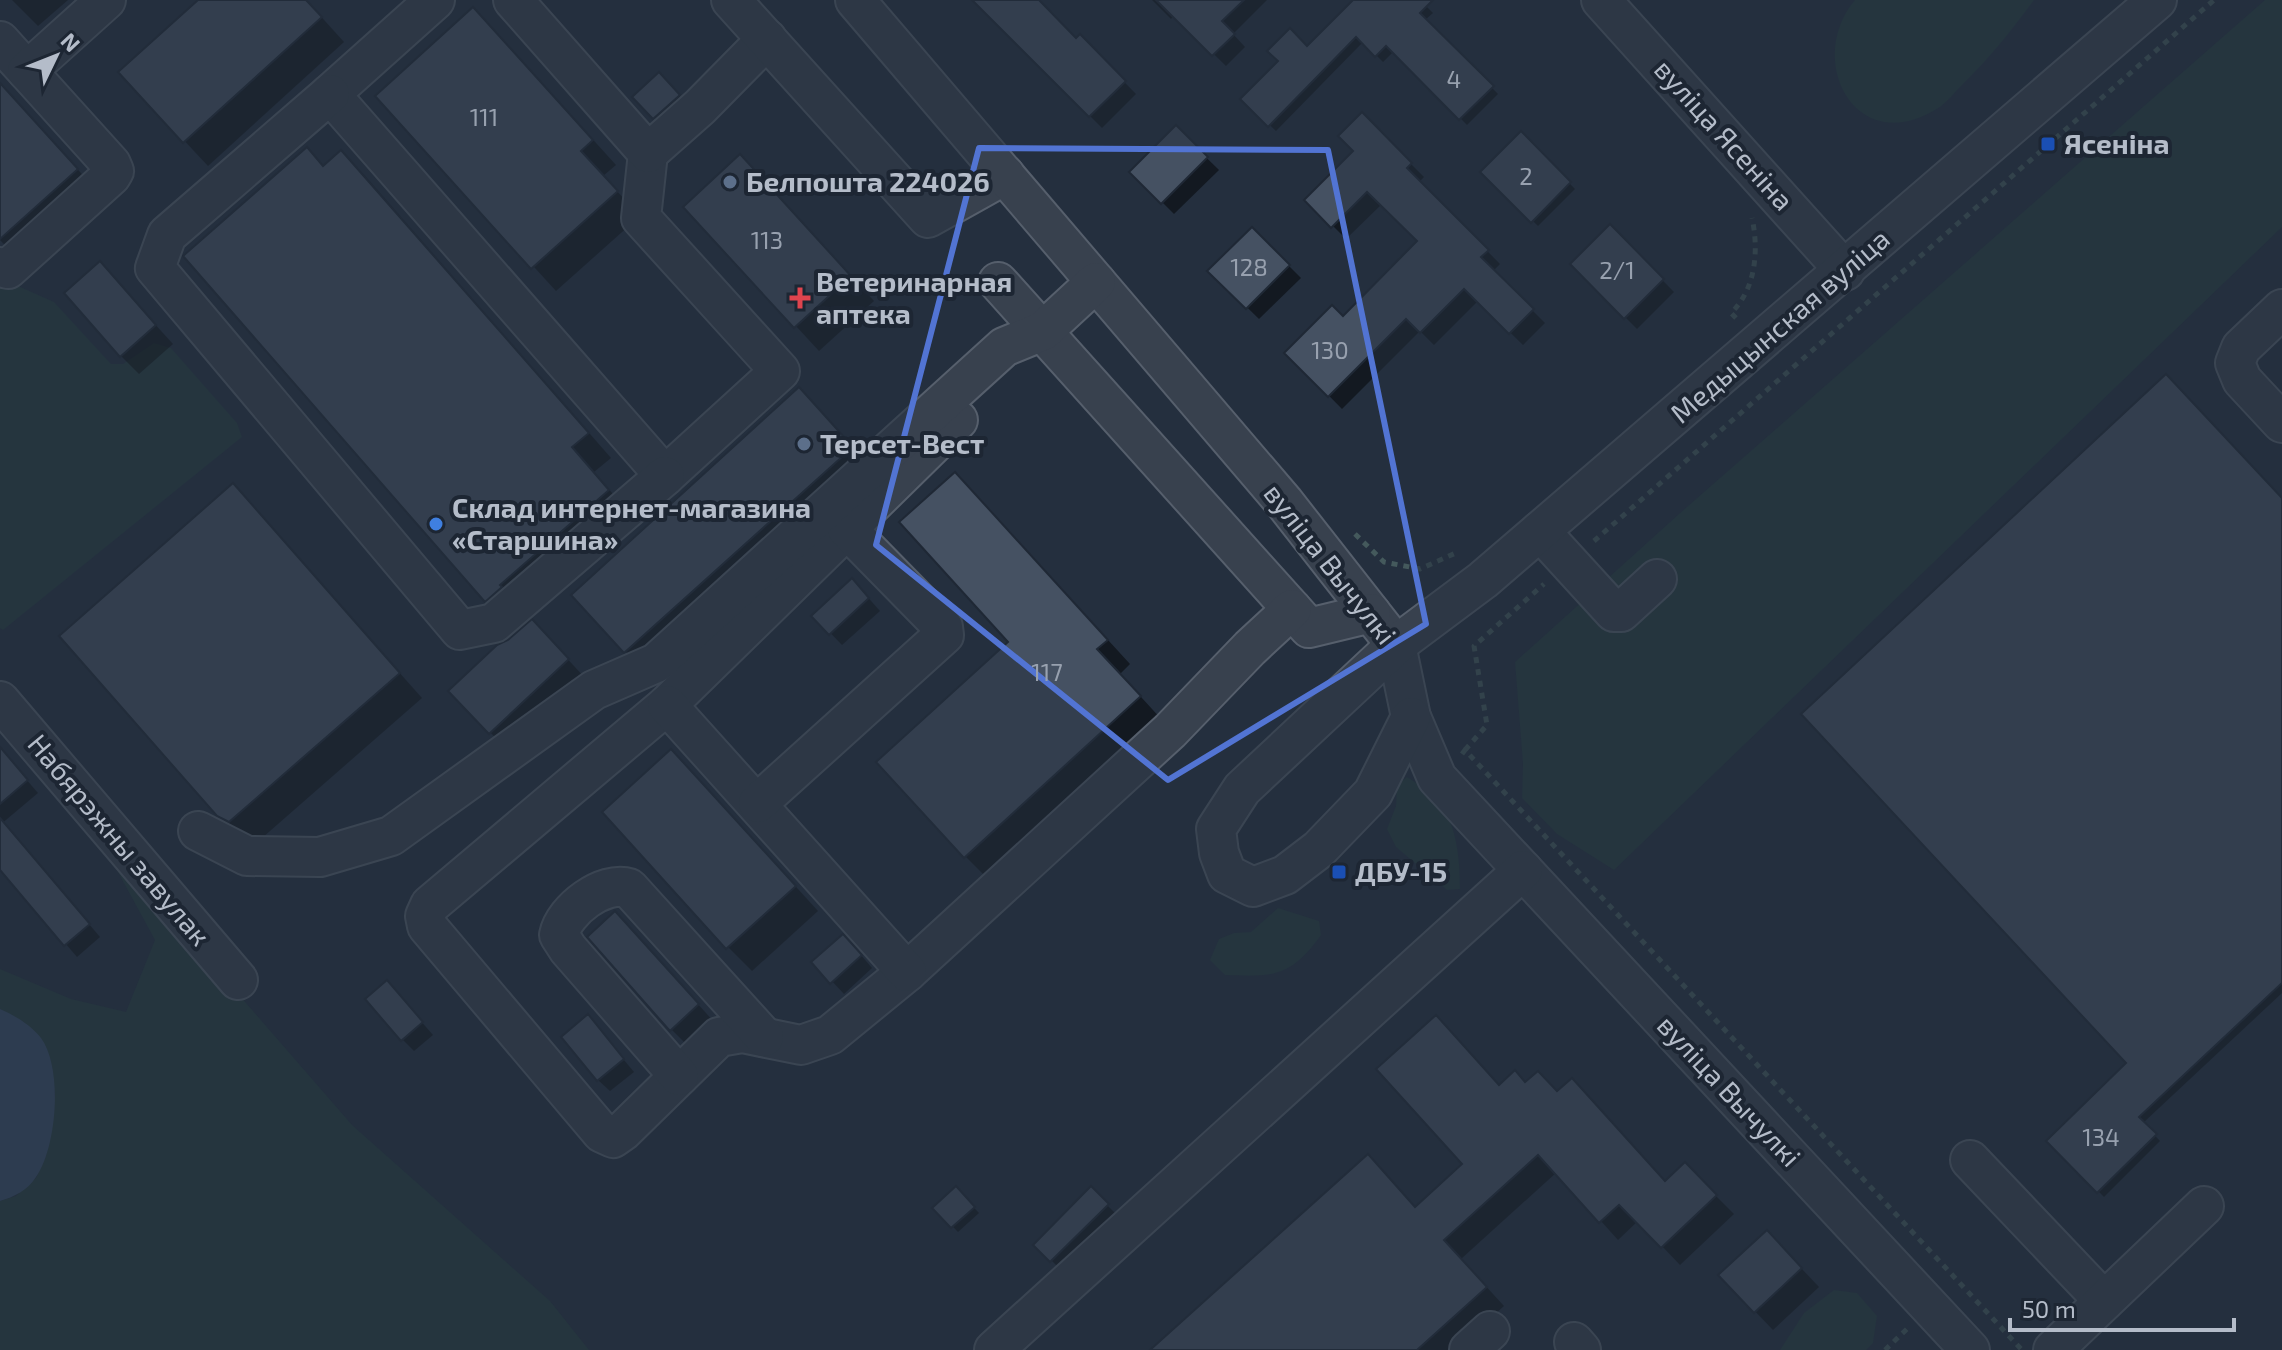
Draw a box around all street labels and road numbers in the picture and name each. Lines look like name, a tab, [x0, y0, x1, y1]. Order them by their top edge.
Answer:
street label: вуліца Ясеніна	[1648, 52, 1801, 217]
street label: Медыцынская вуліца	[1663, 221, 1896, 430]
street label: вуліца Вычулкі	[1258, 476, 1404, 651]
street label: Набярэжны завулак	[21, 727, 218, 952]
street label: вуліца Вычулкі	[1651, 1008, 1809, 1173]

